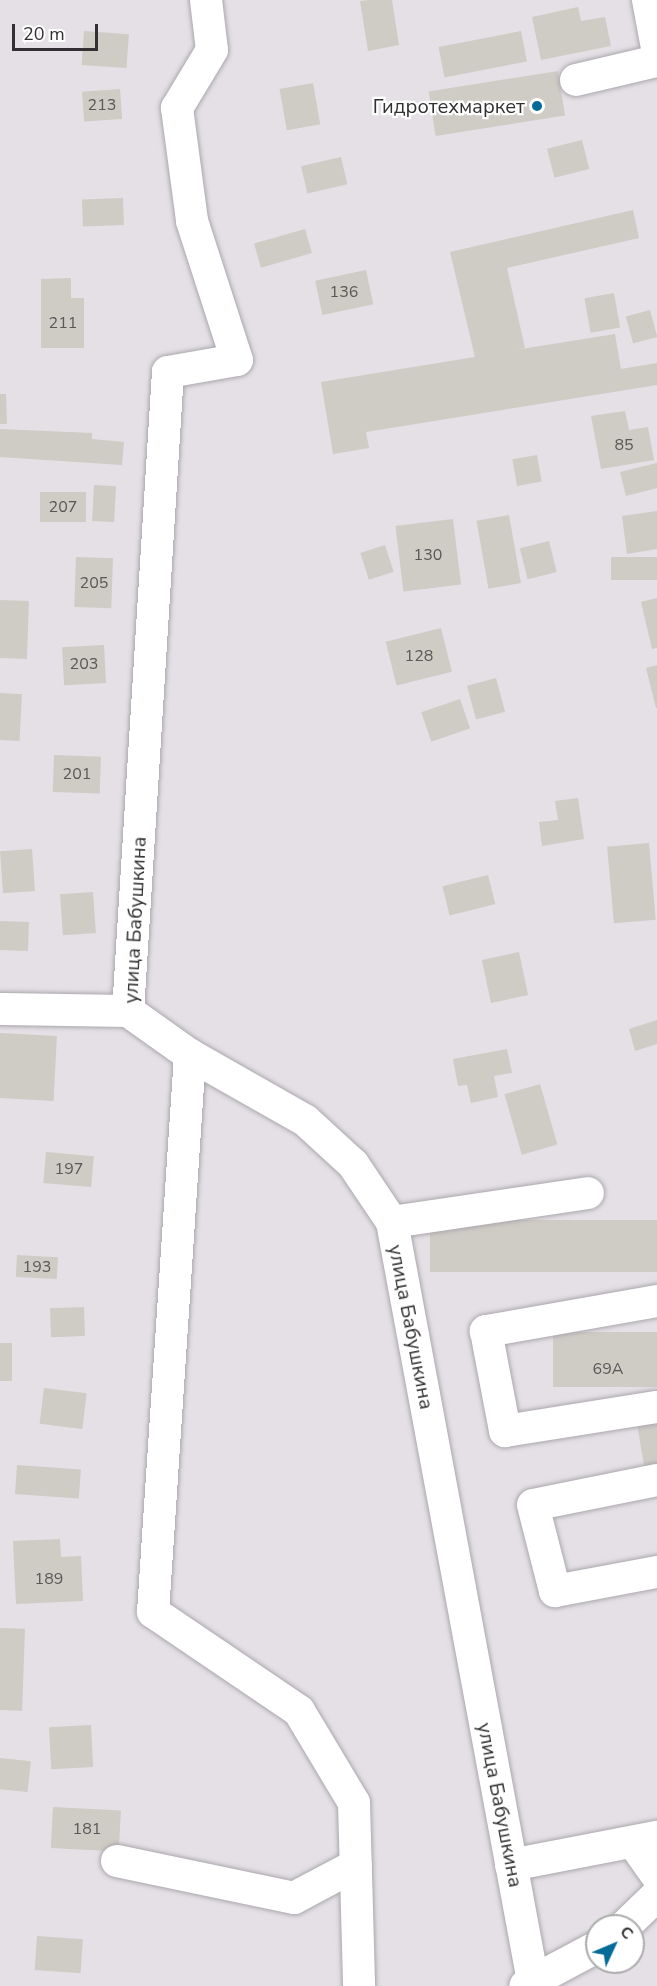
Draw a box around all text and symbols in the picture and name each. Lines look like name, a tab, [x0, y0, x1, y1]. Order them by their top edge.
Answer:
scale bar	[15, 12, 100, 50]
text: 20 m	[23, 22, 65, 46]
place label: Гидротехмаркет	[373, 94, 525, 118]
house number: 213	[88, 95, 116, 115]
marker: Гидротехмаркет	[530, 99, 544, 113]
house number: 136	[330, 282, 358, 302]
house number: 211	[49, 313, 77, 333]
house number: 85	[614, 435, 634, 455]
house number: 207	[49, 497, 77, 517]
house number: 130	[414, 545, 442, 565]
house number: 205	[80, 573, 108, 593]
house number: 128	[405, 646, 433, 666]
house number: 203	[70, 654, 98, 674]
house number: 201	[63, 764, 91, 784]
street label: улица Бабушкина	[119, 836, 151, 1004]
house number: 197	[55, 1159, 83, 1179]
street label: улица Бабушкина	[383, 1243, 439, 1411]
house number: 193	[23, 1257, 51, 1277]
house number: 69А	[593, 1359, 623, 1379]
house number: 189	[35, 1569, 63, 1589]
street label: улица Бабушкина	[472, 1721, 528, 1889]
house number: 181	[73, 1819, 101, 1839]
north arrow	[585, 1914, 645, 1974]
text: С	[615, 1921, 638, 1944]

